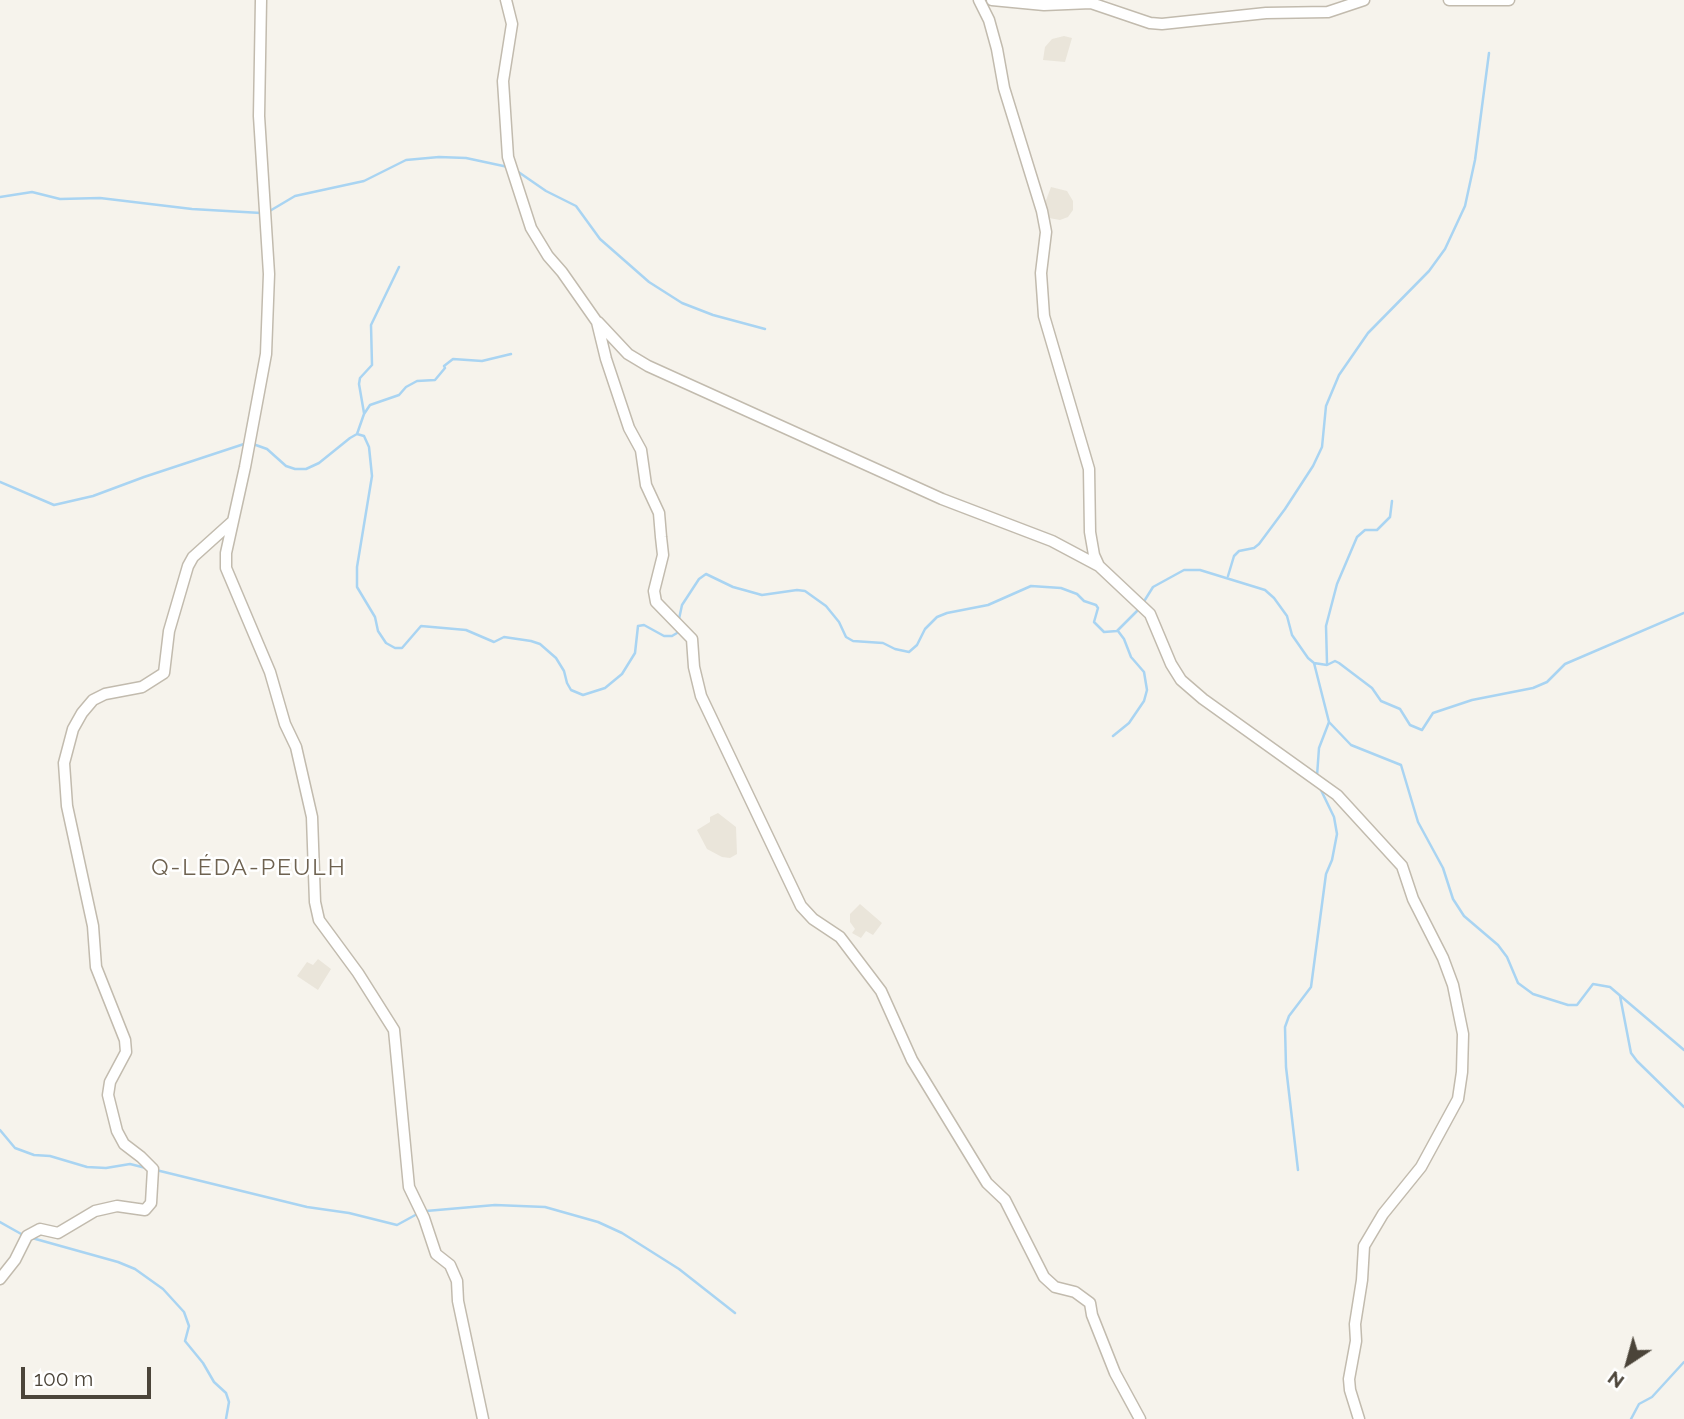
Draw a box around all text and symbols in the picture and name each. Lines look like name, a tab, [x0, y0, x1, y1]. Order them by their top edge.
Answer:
district label: Q-LÉDA-PEULH	[153, 854, 345, 882]
north arrow	[1593, 1328, 1663, 1398]
scale bar	[24, 1352, 154, 1396]
text: 100 m	[34, 1366, 93, 1391]
text: N	[1603, 1367, 1628, 1393]

